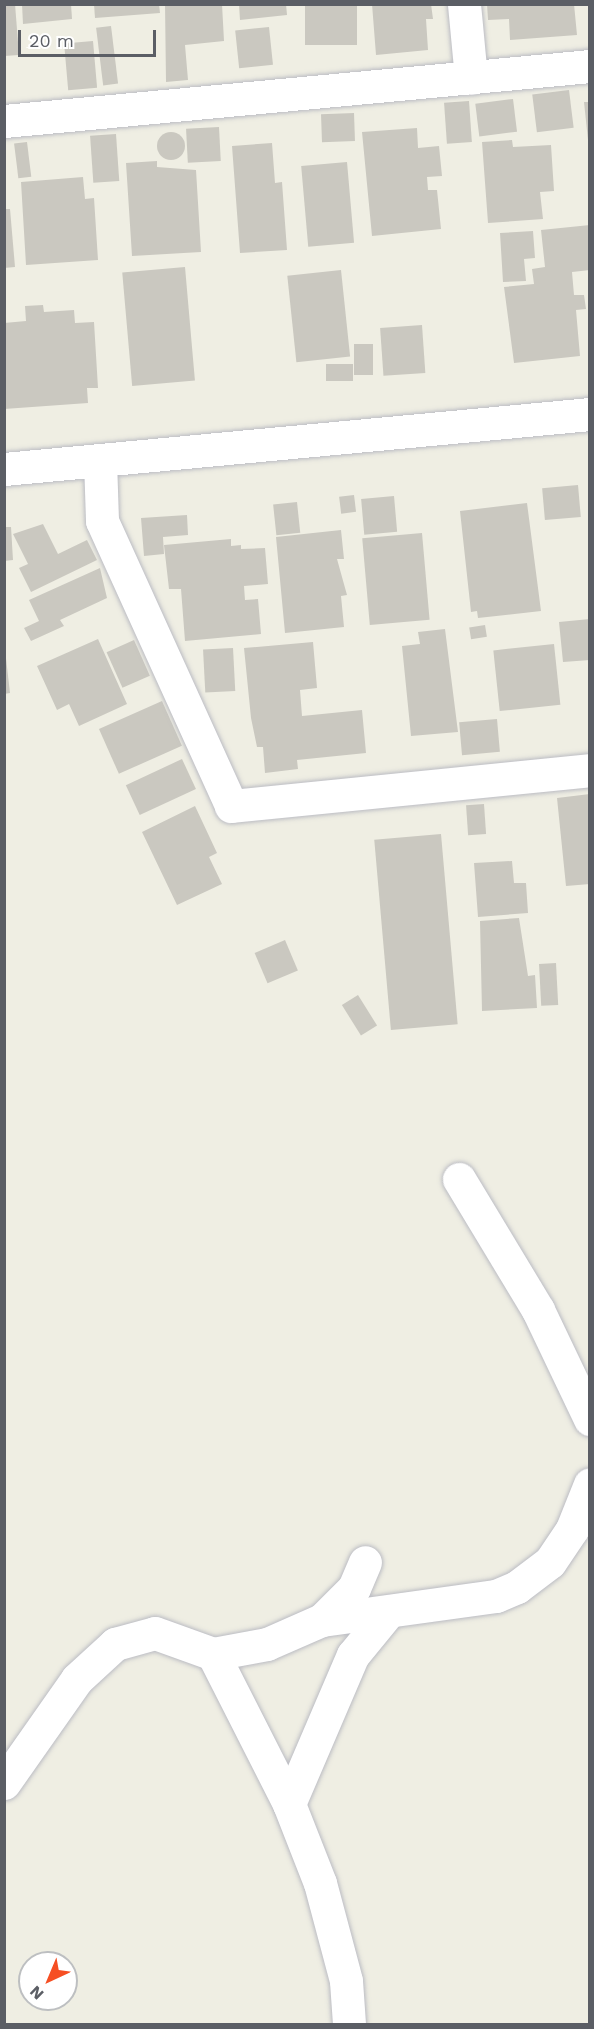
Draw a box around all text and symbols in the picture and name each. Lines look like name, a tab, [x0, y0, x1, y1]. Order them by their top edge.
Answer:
scale bar	[21, 18, 159, 56]
text: 20 m	[29, 30, 74, 51]
north arrow	[18, 1951, 78, 2011]
text: N	[26, 1982, 47, 2004]

